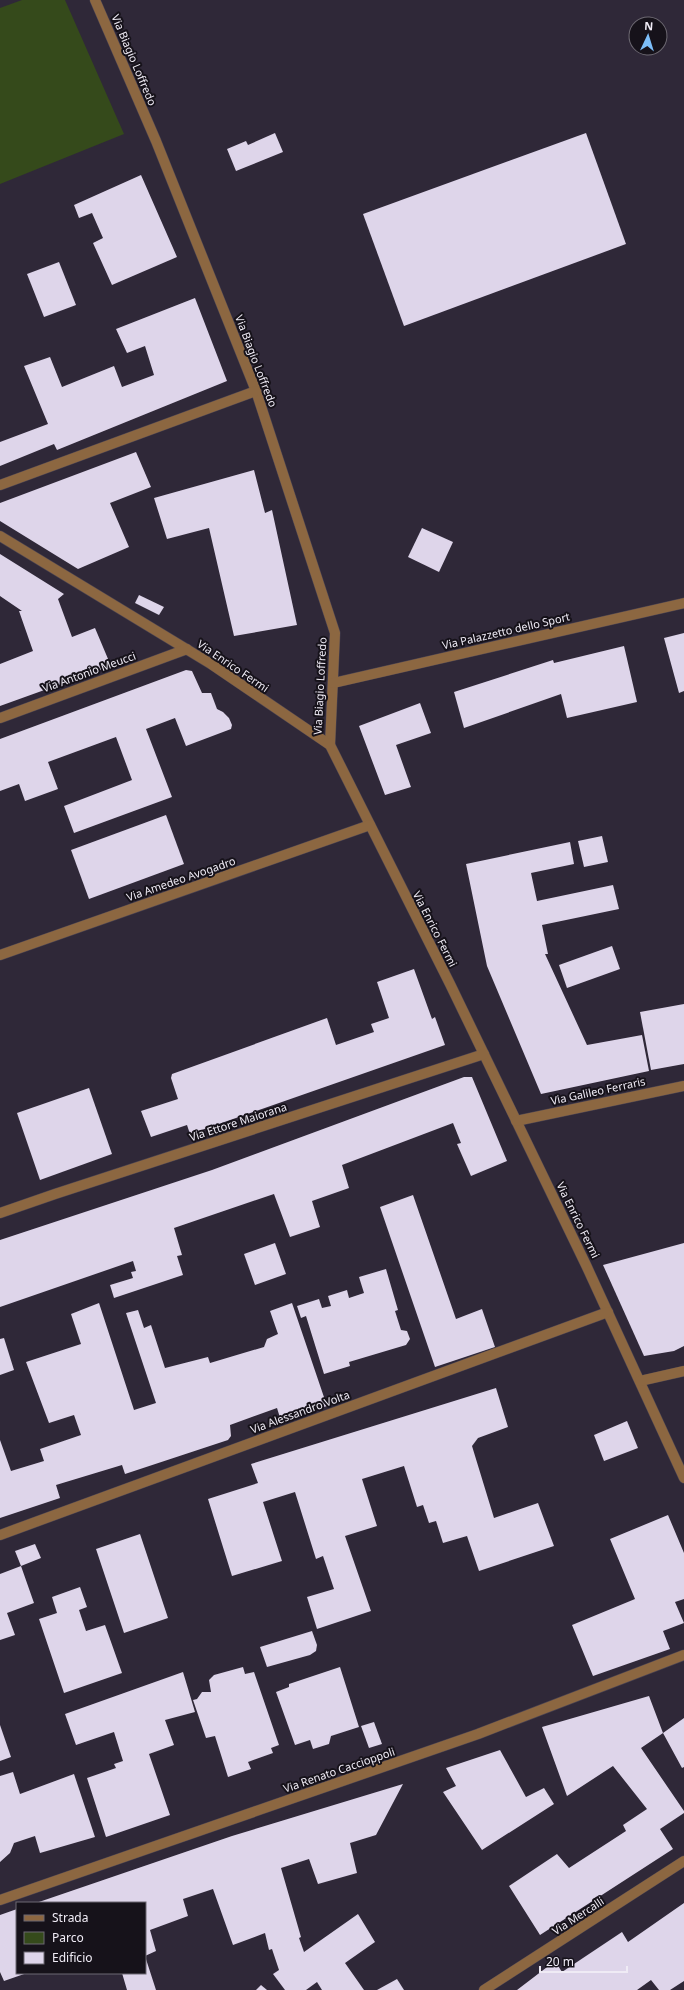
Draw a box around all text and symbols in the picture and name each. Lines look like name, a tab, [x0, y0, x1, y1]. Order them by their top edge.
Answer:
street label: Via Biagio Loffredo	[108, 12, 161, 108]
north arrow	[628, 16, 668, 56]
text: N	[644, 18, 654, 33]
street label: Via Biagio Loffredo	[232, 313, 281, 409]
street label: Via Palazzetto dello Sport	[441, 609, 571, 652]
street label: Via Enrico Fermi	[195, 636, 272, 695]
street label: Via Biagio Loffredo	[309, 636, 330, 735]
street label: Via Antonio Meucci	[40, 648, 138, 695]
street label: Via Amedeo Avogadro	[124, 853, 238, 904]
street label: Via Enrico Fermi	[410, 888, 461, 969]
street label: Via Galileo Ferraris	[549, 1073, 647, 1108]
street label: Via Ettore Maiorana	[187, 1099, 289, 1144]
street label: Via Enrico Fermi	[553, 1179, 603, 1260]
street label: Via Alessandro Volta	[248, 1387, 352, 1436]
street label: Via Renato Caccioppoli	[281, 1743, 397, 1796]
street label: Via Mercalli	[549, 1893, 607, 1938]
legend	[16, 1902, 146, 1974]
text: Strada	[52, 1909, 88, 1926]
text: Parco	[52, 1929, 84, 1946]
scale bar	[540, 1948, 627, 1974]
text: Edificio	[52, 1949, 93, 1966]
text: 20 m	[546, 1953, 574, 1970]

